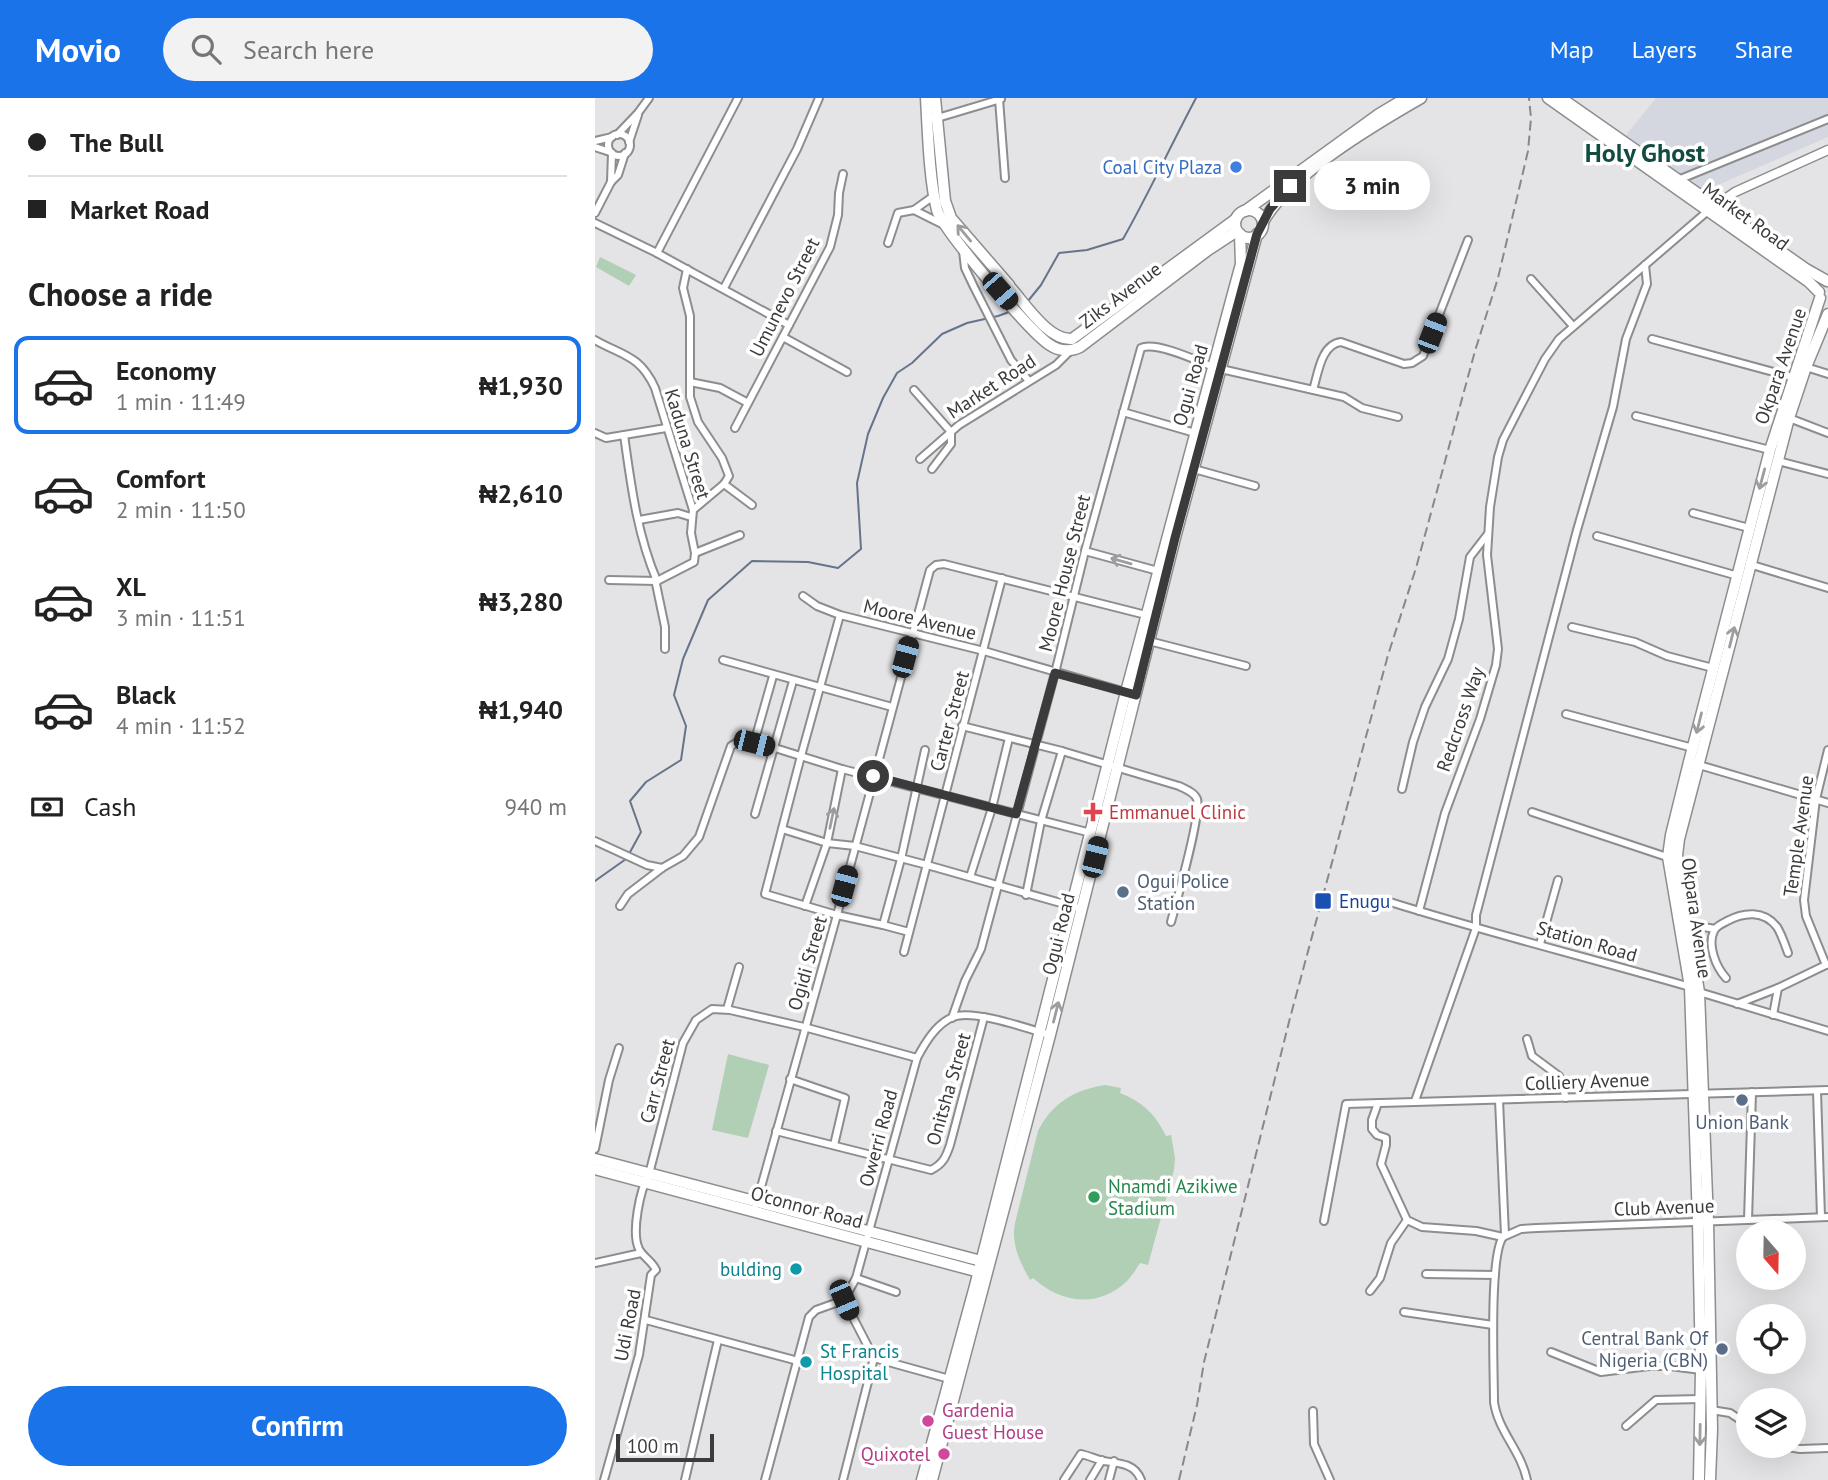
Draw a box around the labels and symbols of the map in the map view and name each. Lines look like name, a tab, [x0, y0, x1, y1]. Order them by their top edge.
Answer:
district label: Holy Ghost	[1585, 136, 1705, 169]
place label: Coal City Plaza	[1102, 155, 1222, 179]
marker: Coal City Plaza	[1228, 159, 1244, 175]
callout: 3 min	[1315, 162, 1430, 210]
route end	[1274, 170, 1306, 202]
street label: Market Road	[1698, 177, 1794, 255]
one-way arrow	[956, 224, 972, 242]
street label: Umunevo Street	[744, 233, 825, 361]
street label: Ziks Avenue	[1074, 256, 1166, 334]
car	[979, 268, 1022, 314]
street label: Okpara Avenue	[1749, 305, 1811, 427]
car	[1415, 310, 1450, 356]
street label: Ogui Road	[1167, 341, 1213, 429]
street label: Market Road	[942, 348, 1040, 424]
street label: Kaduna Street	[660, 386, 716, 503]
one-way arrow	[1755, 467, 1768, 490]
street label: Moore House Street	[1033, 491, 1095, 654]
one-way arrow	[1110, 554, 1132, 567]
street label: Moore Avenue	[861, 593, 979, 645]
one-way arrow	[1726, 626, 1739, 649]
car	[890, 634, 921, 680]
street label: Redcross Way	[1431, 663, 1489, 775]
street label: Carter Street	[924, 668, 974, 774]
one-way arrow	[1692, 711, 1705, 734]
car	[732, 728, 777, 758]
route start	[857, 760, 889, 792]
street label: Temple Avenue	[1778, 774, 1818, 898]
place label: Emmanuel Clinic	[1109, 800, 1246, 824]
marker: Emmanuel Clinic	[1083, 802, 1103, 822]
one-way arrow	[826, 807, 840, 830]
car	[1080, 834, 1111, 880]
street label: Okpara Avenue	[1677, 856, 1717, 980]
car	[829, 863, 860, 909]
place label: Ogui Police Station	[1137, 869, 1229, 915]
marker: Ogui Police Station	[1115, 884, 1131, 900]
place label: Enugu	[1339, 889, 1390, 913]
street label: Ogui Road	[1036, 890, 1080, 978]
marker: Enugu	[1313, 891, 1333, 911]
street label: Ogidi Street	[782, 912, 832, 1013]
street label: Station Road	[1534, 915, 1640, 967]
one-way arrow	[1050, 1001, 1063, 1023]
street label: Onitsha Street	[920, 1029, 976, 1148]
street label: Carr Street	[634, 1036, 680, 1126]
street label: Colliery Avenue	[1524, 1067, 1650, 1095]
street label: Owerri Road	[854, 1087, 902, 1189]
marker: Union Bank	[1734, 1092, 1750, 1108]
place label: Union Bank	[1695, 1110, 1789, 1134]
place label: Nnamdi Azikiwe Stadium	[1108, 1174, 1238, 1220]
street label: O'connor Road	[748, 1180, 866, 1234]
marker: Nnamdi Azikiwe Stadium	[1086, 1189, 1102, 1205]
street label: Club Avenue	[1613, 1193, 1715, 1221]
north arrow	[1736, 1220, 1806, 1290]
place label: bulding	[720, 1257, 782, 1281]
marker: bulding	[788, 1261, 804, 1277]
car	[827, 1277, 862, 1323]
street label: Udi Road	[608, 1287, 646, 1363]
place label: Central Bank Of Nigeria (CBN)	[1581, 1326, 1709, 1372]
place label: St Francis Hospital	[820, 1339, 899, 1385]
marker: Central Bank Of Nigeria (CBN)	[1714, 1341, 1730, 1357]
marker: St Francis Hospital	[798, 1354, 814, 1370]
place label: Gardenia Guest House	[942, 1398, 1044, 1444]
marker: Gardenia Guest House	[920, 1413, 936, 1429]
one-way arrow	[1694, 1423, 1707, 1446]
scale bar	[616, 1431, 714, 1463]
place label: Quixotel	[861, 1442, 930, 1466]
marker: Quixotel	[936, 1446, 952, 1462]

